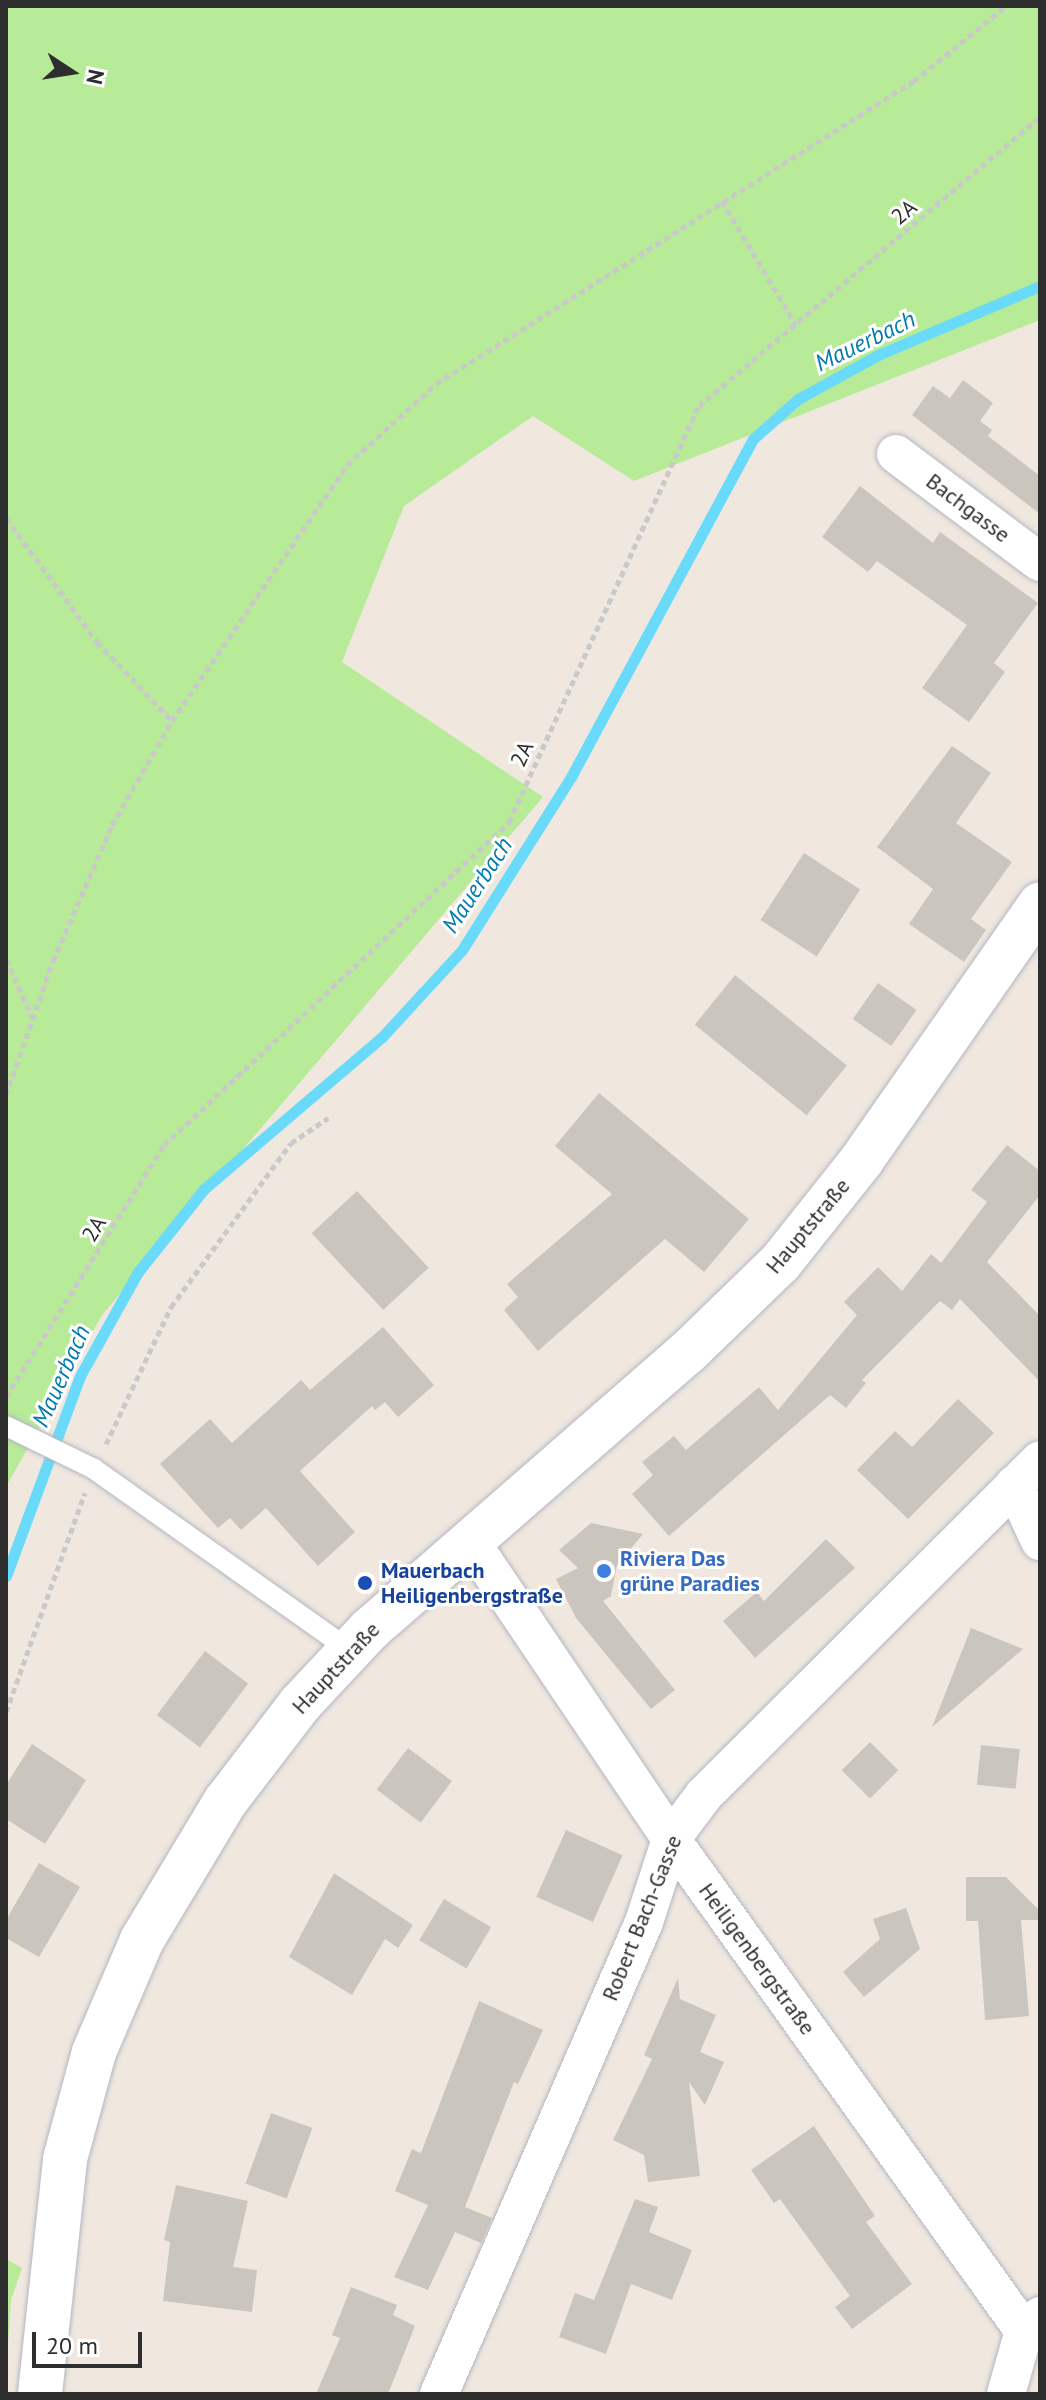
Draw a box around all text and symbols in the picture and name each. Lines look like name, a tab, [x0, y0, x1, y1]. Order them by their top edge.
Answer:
north arrow	[32, 32, 112, 112]
text: N	[80, 67, 111, 87]
street label: 2A	[886, 194, 922, 230]
water label: Mauerbach	[810, 304, 920, 378]
street label: Bachgasse	[921, 468, 1015, 548]
street label: 2A	[505, 737, 539, 771]
water label: Mauerbach	[436, 832, 518, 938]
street label: Hauptstraße	[761, 1173, 855, 1279]
street label: 2A	[76, 1211, 112, 1247]
water label: Mauerbach	[26, 1321, 96, 1431]
place label: Riviera Das grüne Paradies	[620, 1545, 760, 1596]
place label: Mauerbach Heiligenbergstraße	[381, 1557, 563, 1608]
marker: Riviera Das grüne Paradies	[595, 1562, 613, 1580]
marker: Mauerbach Heiligenbergstraße	[356, 1574, 374, 1592]
street label: Hauptstraße	[287, 1616, 385, 1720]
street label: Robert Bach-Gasse	[597, 1831, 687, 2005]
street label: Heiligenbergstraße	[693, 1878, 821, 2040]
scale bar	[36, 2316, 146, 2366]
text: 20 m	[46, 2330, 98, 2361]

